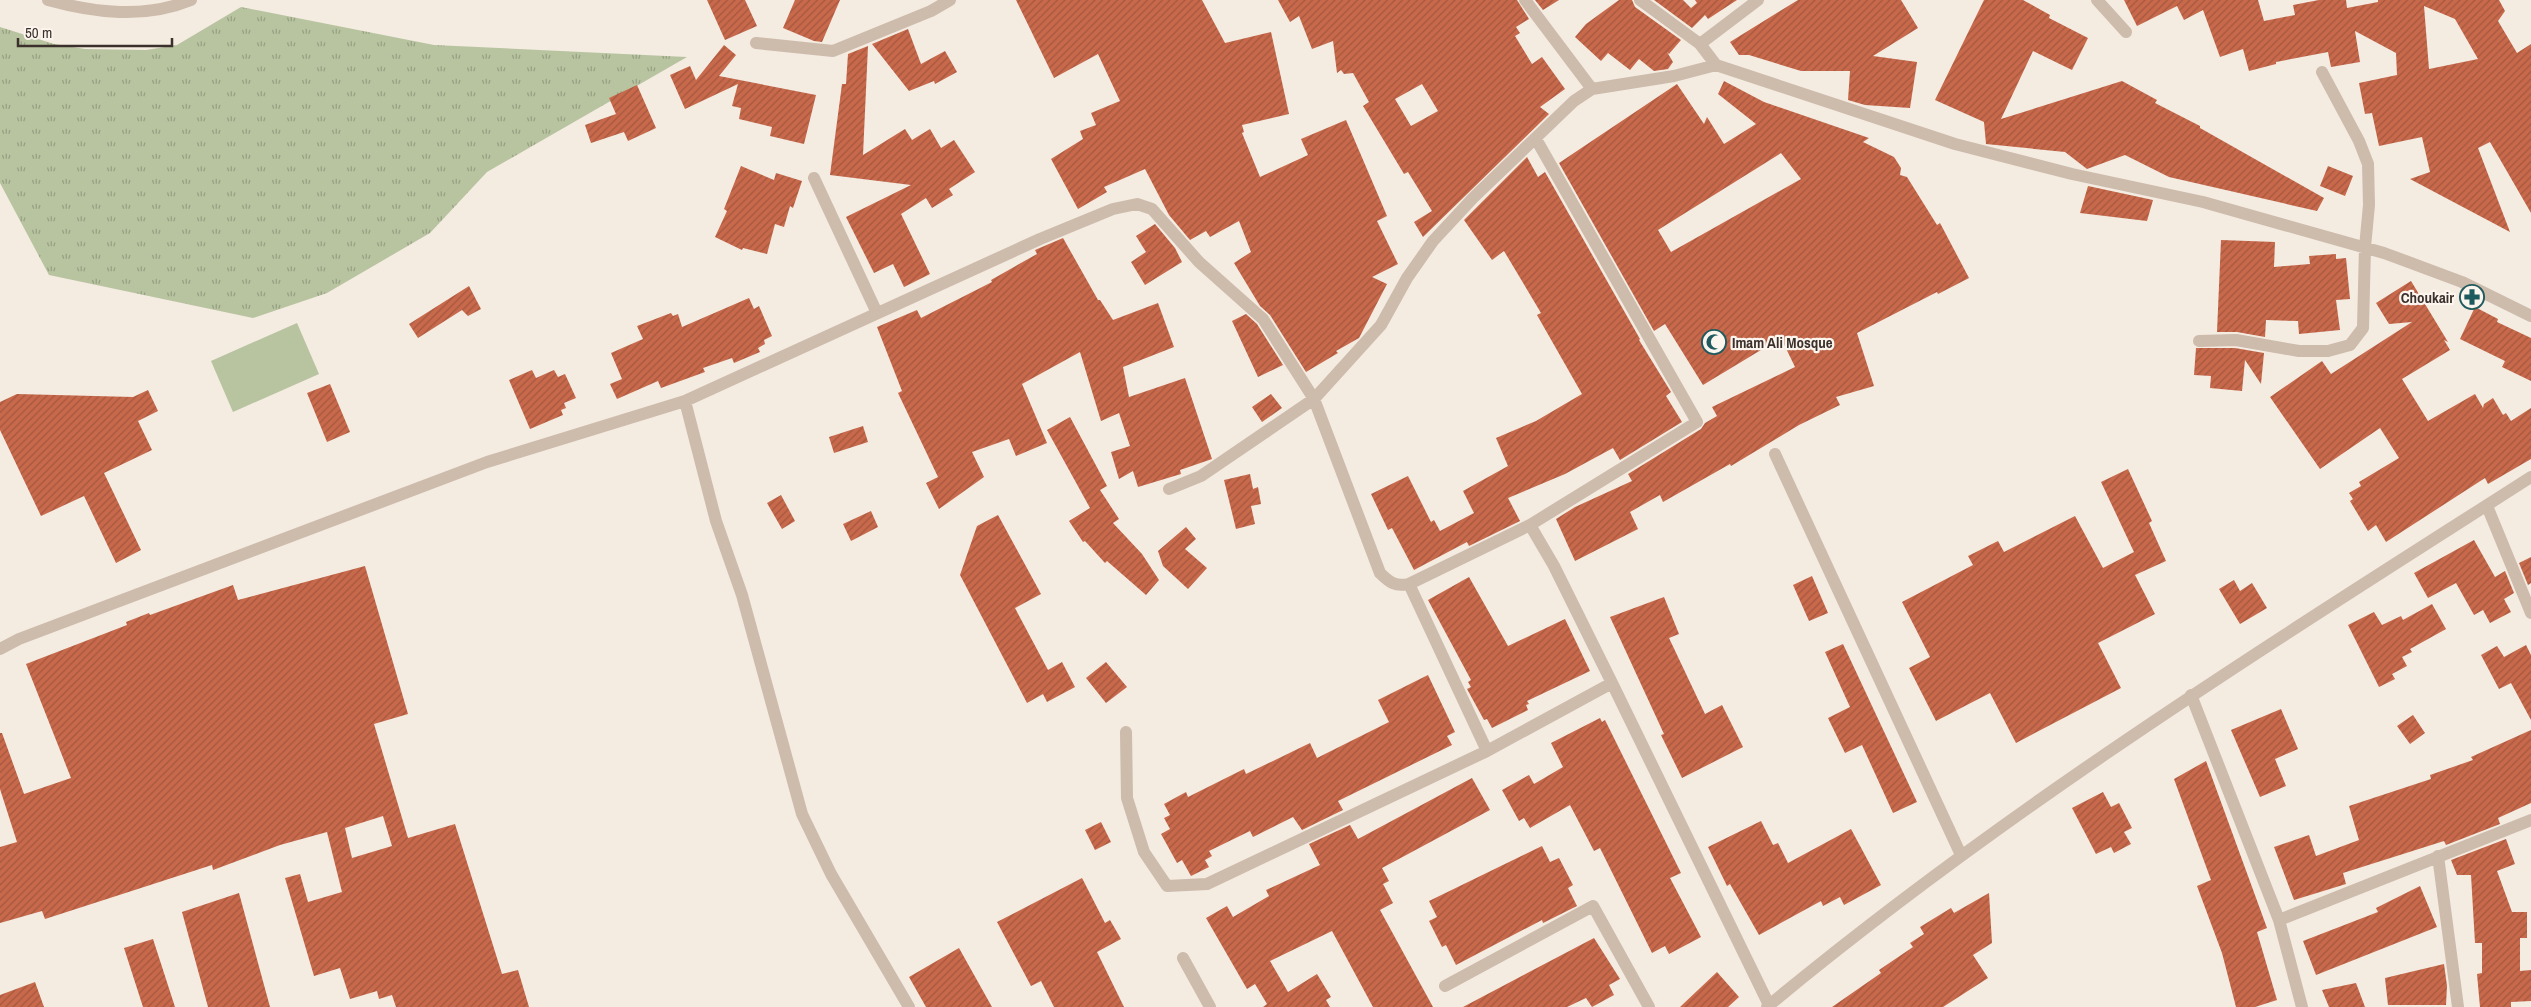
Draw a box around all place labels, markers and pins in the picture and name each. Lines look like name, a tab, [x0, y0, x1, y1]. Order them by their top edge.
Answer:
pharmacy icon: Choukair	[2459, 284, 2485, 310]
place label: Choukair	[2401, 287, 2454, 308]
mosque icon: Imam Ali Mosque	[1701, 329, 1727, 355]
place label: Imam Ali Mosque	[1732, 332, 1833, 353]

